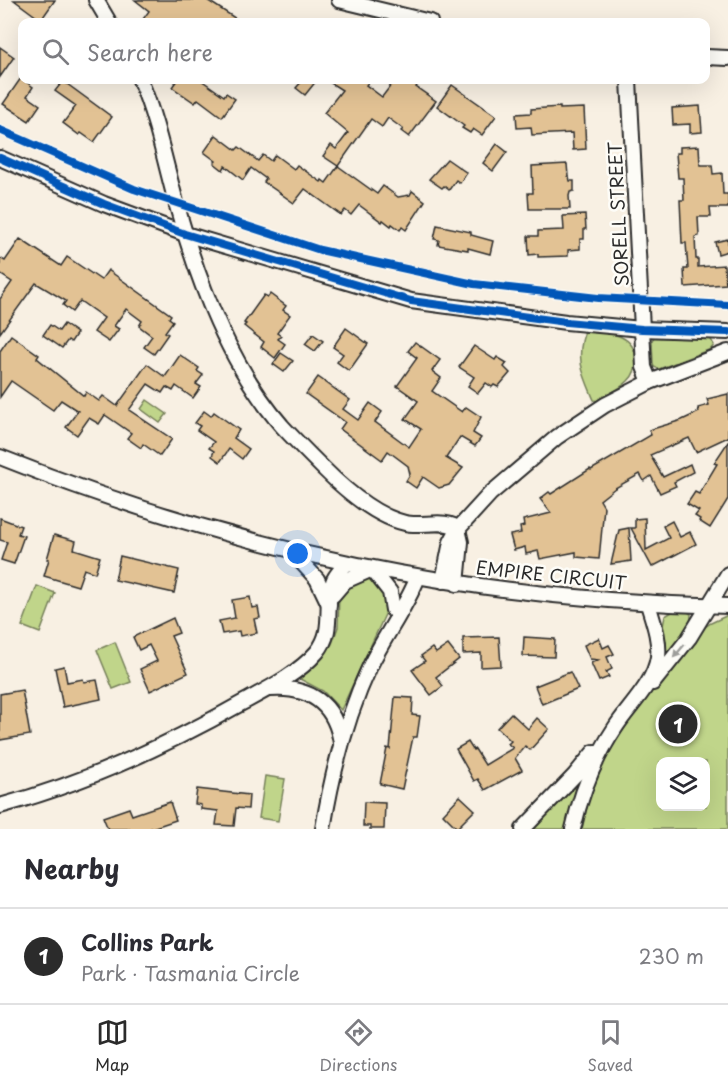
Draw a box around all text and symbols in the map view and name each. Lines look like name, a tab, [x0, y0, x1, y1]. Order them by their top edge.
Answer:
search box	[18, 18, 710, 84]
icon: search	[39, 35, 72, 68]
text: Search here	[87, 35, 213, 68]
street label: SORELL STREET	[600, 140, 635, 287]
your location	[283, 539, 312, 568]
street label: EMPIRE CIRCUIT	[475, 553, 629, 596]
one-way arrow	[673, 643, 686, 658]
pin: 1	[658, 702, 698, 746]
map controls	[656, 757, 710, 811]
button: layers	[656, 757, 710, 811]
text: Nearby	[24, 849, 119, 888]
text: Collins Park	[81, 925, 214, 958]
text: 1	[39, 941, 48, 971]
text: 230 m	[639, 941, 704, 971]
text: Park · Tasmania Circle	[81, 958, 300, 988]
tab: Map	[95, 1016, 129, 1076]
tab: Directions	[319, 1016, 397, 1076]
tab: Saved	[587, 1016, 633, 1076]

